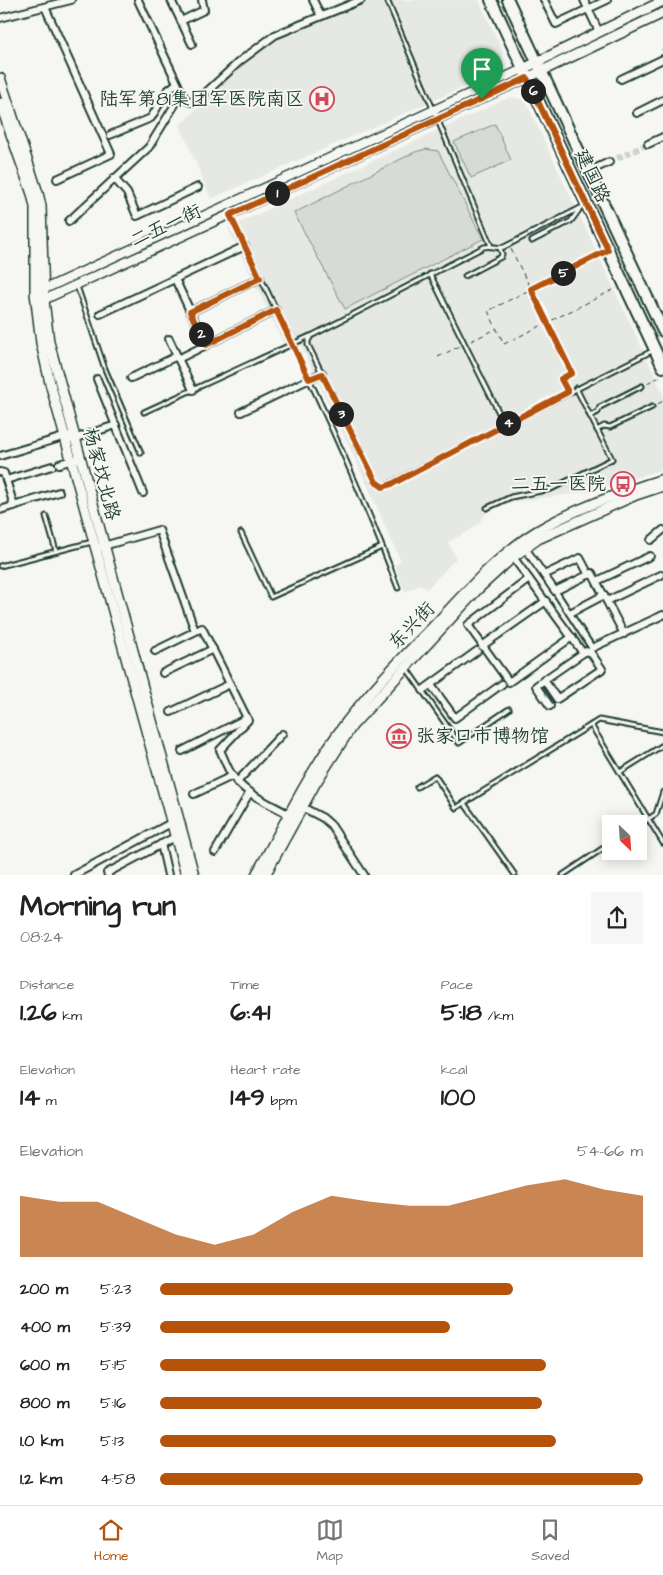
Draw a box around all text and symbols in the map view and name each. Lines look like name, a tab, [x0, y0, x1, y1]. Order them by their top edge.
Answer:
pin	[461, 48, 503, 99]
icon: arrive	[468, 55, 496, 83]
pin: 6	[520, 78, 546, 104]
text: 6	[529, 81, 538, 101]
place label: 陆军第81集团军医院南区	[99, 86, 304, 113]
hospital icon: 陆军第81集团军医院南区	[309, 86, 335, 112]
street label: 建国路	[568, 144, 616, 208]
pin: 1	[264, 180, 290, 206]
text: 1	[277, 183, 278, 203]
street label: 二五一街	[126, 198, 206, 254]
pin: 5	[550, 260, 576, 286]
text: 5	[559, 263, 568, 283]
pin: 2	[188, 322, 214, 346]
text: 2	[197, 324, 206, 344]
pin: 3	[328, 402, 354, 426]
text: 3	[338, 404, 345, 424]
pin: 4	[496, 410, 520, 436]
text: 4	[504, 413, 513, 433]
street label: 杨家坟北路	[76, 425, 126, 523]
place label: 二五一医院	[511, 471, 606, 498]
bus stop icon: 二五一医院	[610, 471, 636, 497]
street label: 东兴街	[382, 596, 442, 656]
museum icon: 张家口市博物馆	[386, 723, 412, 749]
place label: 张家口市博物馆	[416, 723, 549, 750]
north arrow	[602, 815, 648, 860]
map controls	[602, 815, 647, 860]
text: Morning run	[20, 887, 176, 926]
button: share	[591, 892, 643, 944]
text: 08:24	[20, 926, 63, 948]
text: Distance	[20, 975, 74, 995]
text: Time	[230, 975, 260, 995]
text: Pace	[441, 975, 473, 995]
text: 1.26	[20, 995, 57, 1030]
text: 6:41	[230, 995, 270, 1030]
text: 5:18	[441, 995, 482, 1030]
text: km	[57, 1006, 82, 1026]
text: /km	[482, 1006, 513, 1026]
text: Elevation	[20, 1060, 75, 1080]
text: Heart rate	[230, 1060, 301, 1080]
text: kcal	[441, 1060, 467, 1080]
text: 14	[20, 1080, 40, 1115]
text: 149	[230, 1080, 265, 1115]
text: 100	[441, 1080, 475, 1115]
text: m	[40, 1091, 57, 1111]
text: bpm	[265, 1091, 297, 1111]
text: Elevation	[20, 1140, 83, 1162]
text: 54–66 m	[577, 1140, 643, 1162]
text: 200 m	[20, 1278, 68, 1300]
text: 5:23	[100, 1278, 131, 1300]
text: 400 m	[20, 1316, 70, 1338]
text: 5:39	[100, 1316, 131, 1338]
text: 600 m	[20, 1354, 69, 1376]
text: 5:15	[100, 1354, 127, 1376]
text: 800 m	[20, 1392, 69, 1414]
text: 5:16	[100, 1392, 126, 1414]
text: 1.0 km	[20, 1430, 63, 1452]
text: 5:13	[100, 1430, 124, 1452]
text: 1.2 km	[20, 1468, 62, 1490]
text: 4:58	[100, 1468, 135, 1490]
tab: Home	[94, 1516, 129, 1566]
tab: Map	[316, 1516, 344, 1566]
tab: Saved	[531, 1516, 569, 1566]

